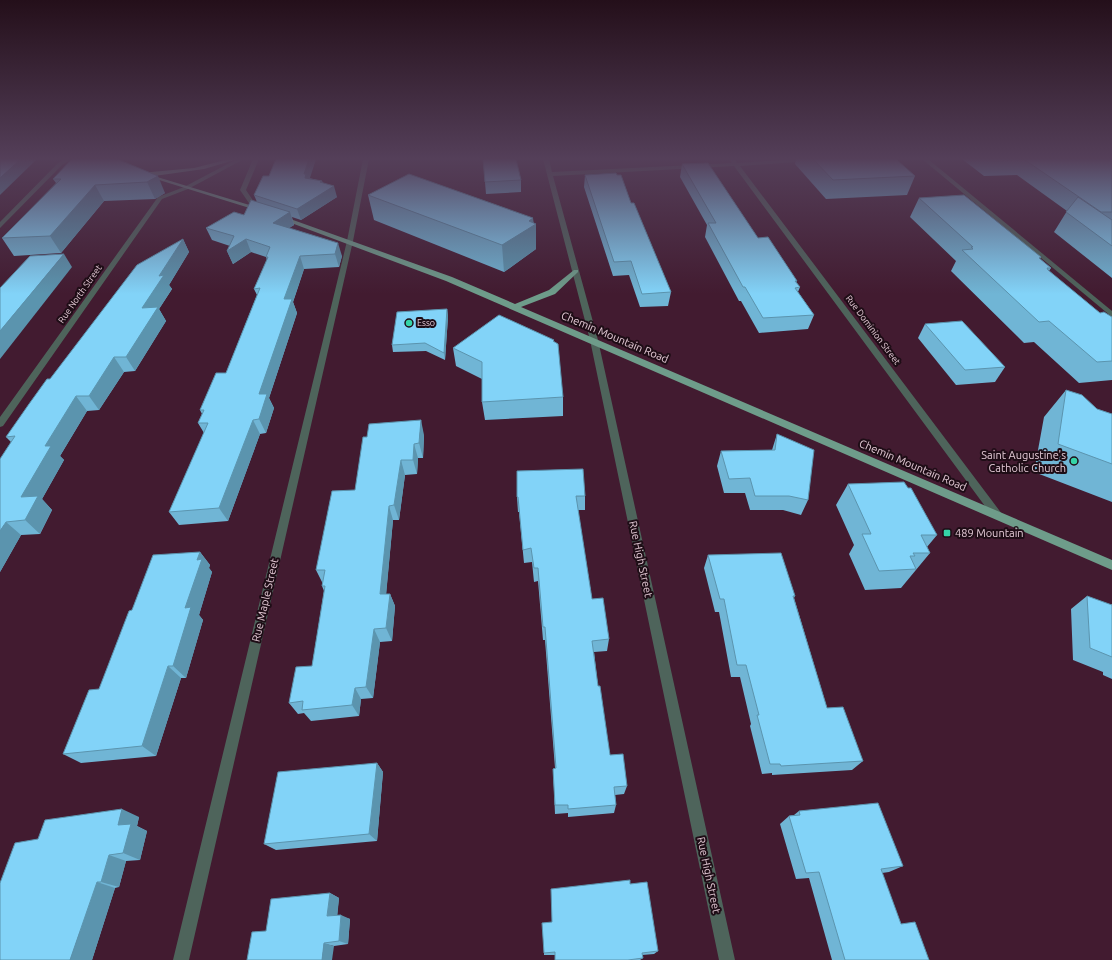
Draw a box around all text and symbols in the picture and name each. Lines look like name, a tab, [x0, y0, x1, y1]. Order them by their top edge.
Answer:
street label: Rue North Street	[56, 263, 104, 325]
street label: Rue Dominion Street	[844, 293, 903, 367]
street label: Chemin Mountain Road	[560, 309, 670, 365]
marker: Esso	[404, 318, 414, 328]
place label: Esso	[417, 318, 435, 328]
street label: Chemin Mountain Road	[858, 437, 968, 493]
place label: Saint Augustine's Catholic Church	[981, 449, 1066, 474]
marker: Saint Augustine's Catholic Church	[1069, 456, 1079, 466]
street label: Rue High Street	[627, 520, 655, 599]
place label: 489 Mountain	[955, 527, 1024, 539]
marker: 489 Mountain	[942, 528, 952, 538]
street label: Rue Maple Street	[250, 556, 281, 643]
street label: Rue High Street	[695, 836, 723, 915]

